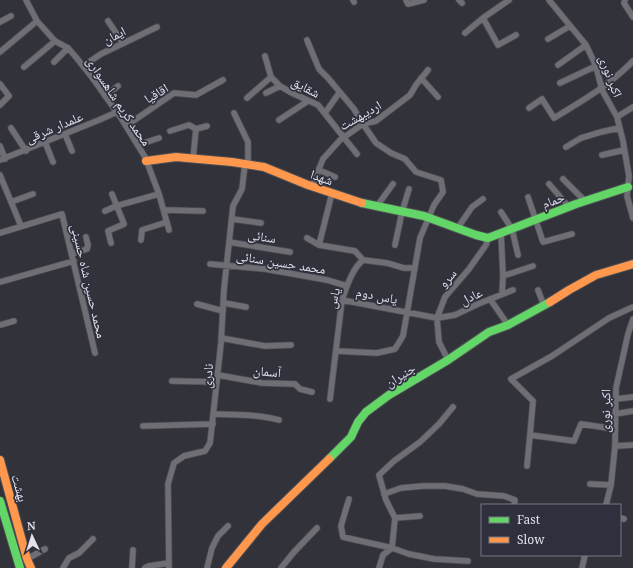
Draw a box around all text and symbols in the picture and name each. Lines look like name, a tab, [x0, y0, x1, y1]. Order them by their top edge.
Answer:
street label: ایمان	[99, 22, 129, 48]
street label: اکبر نوری	[595, 52, 627, 100]
street label: محمد کریم شاهسواری	[82, 53, 156, 149]
street label: شقایق	[289, 72, 323, 102]
street label: اقاقیا	[141, 79, 171, 107]
street label: اردیبهشت	[336, 96, 384, 134]
street label: علمدار شرقی	[22, 107, 86, 147]
street label: شهدا	[308, 165, 336, 189]
street label: حمام	[539, 187, 567, 213]
street label: محمد حسین شاه حسینی	[67, 222, 111, 340]
street label: سنائی	[247, 225, 277, 247]
street label: محمد حسین سنائی	[235, 246, 327, 278]
street label: سرو	[434, 265, 460, 291]
street label: یاس دوم	[355, 282, 399, 308]
street label: عادل	[457, 283, 486, 309]
street label: یاس	[322, 286, 344, 310]
street label: جنیران	[381, 359, 419, 391]
street label: آسمان	[252, 361, 282, 381]
street label: نادری	[197, 363, 217, 389]
street label: اکبر نوری	[596, 389, 614, 433]
street label: بهشت	[8, 472, 32, 504]
legend	[481, 504, 621, 556]
text: Fast	[517, 511, 540, 528]
north arrow	[12, 516, 52, 556]
text: N	[26, 518, 36, 533]
text: Slow	[517, 531, 545, 548]

